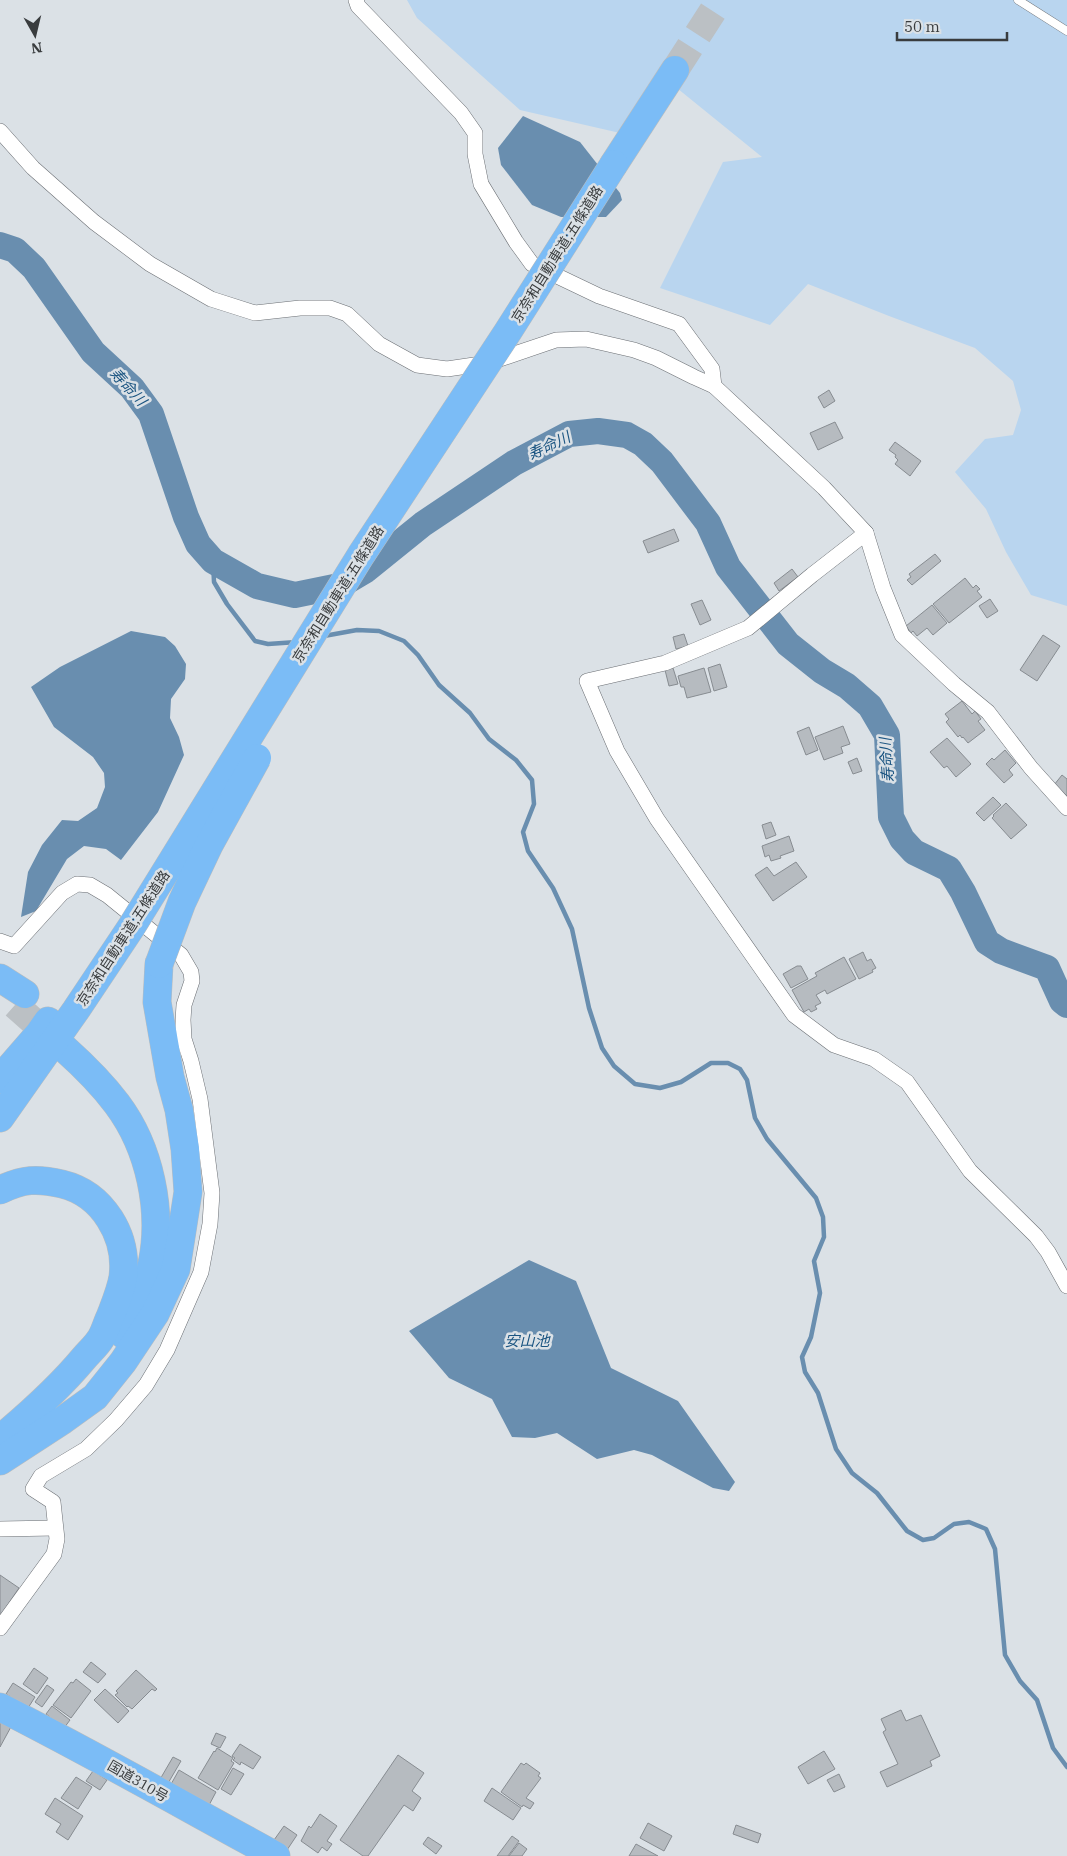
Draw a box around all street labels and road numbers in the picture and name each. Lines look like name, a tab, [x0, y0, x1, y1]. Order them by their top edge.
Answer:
street label: 京奈和自動車道;五條道路	[507, 182, 607, 326]
street label: 京奈和自動車道;五條道路	[288, 522, 388, 666]
street label: 京奈和自動車道;五條道路	[72, 867, 174, 1009]
street label: 国道310号	[104, 1756, 172, 1806]

